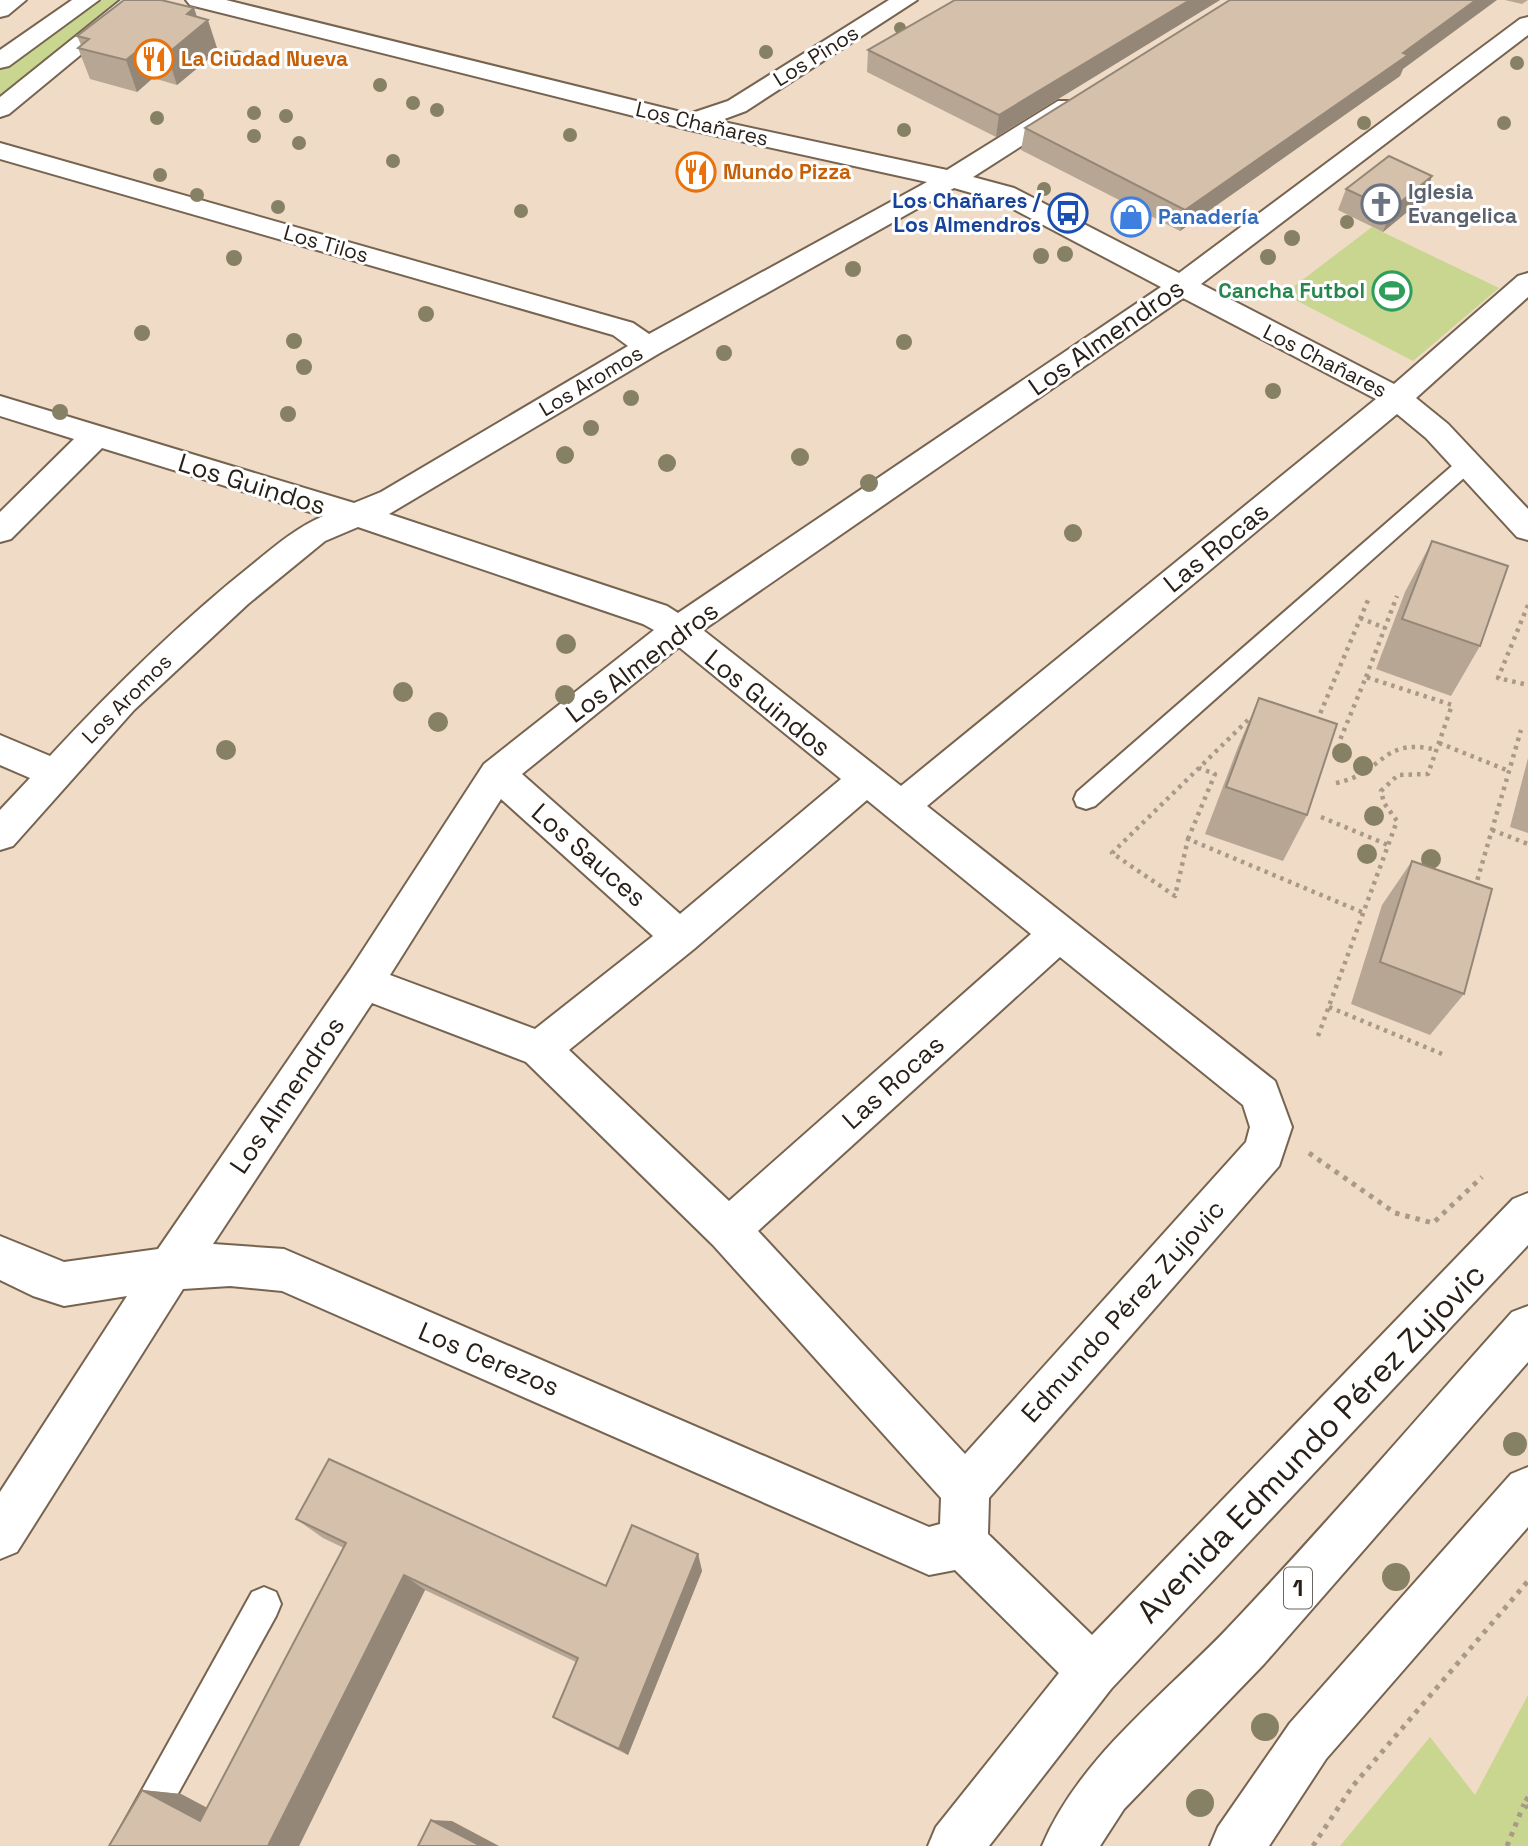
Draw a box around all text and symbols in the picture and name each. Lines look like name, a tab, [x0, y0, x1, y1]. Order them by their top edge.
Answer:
street label: Los Pinos	[768, 19, 863, 92]
restaurant icon: La Ciudad Nueva	[133, 38, 175, 80]
place label: La Ciudad Nueva	[181, 45, 348, 72]
street label: Los Chañares	[633, 95, 771, 152]
restaurant icon: Mundo Pizza	[675, 151, 717, 193]
place label: Mundo Pizza	[723, 158, 851, 185]
place label: Iglesia Evangelica	[1408, 178, 1517, 229]
church icon: Iglesia Evangelica	[1360, 183, 1402, 225]
place label: Los Chañares / Los Almendros	[892, 187, 1042, 238]
bus stop icon: Los Chañares / Los Almendros	[1047, 192, 1089, 234]
shop icon: Panadería	[1110, 196, 1152, 238]
place label: Panadería	[1158, 203, 1259, 230]
street label: Los Tilos	[281, 219, 372, 268]
sports icon: Cancha Futbol	[1371, 270, 1413, 312]
street label: Los Almendros	[1022, 271, 1190, 403]
place label: Cancha Futbol	[1218, 277, 1365, 304]
street label: Los Chañares	[1259, 318, 1392, 403]
street label: Los Aromos	[534, 339, 648, 422]
street label: Los Guindos	[174, 445, 330, 523]
street label: Las Rocas	[1156, 494, 1276, 600]
street label: Los Almendros	[559, 594, 725, 730]
street label: Los Guindos	[698, 642, 838, 764]
street label: Los Aromos	[76, 648, 177, 749]
street label: Los Sauces	[524, 796, 654, 914]
street label: Los Almendros	[222, 1010, 352, 1180]
street label: Las Rocas	[835, 1027, 951, 1137]
street label: Edmundo Pérez Zujovic	[1014, 1192, 1232, 1430]
street label: Avenida Edmundo Pérez Zujovic	[1128, 1255, 1494, 1631]
street label: Los Cerezos	[413, 1314, 565, 1404]
road number: 1	[1284, 1568, 1312, 1608]

